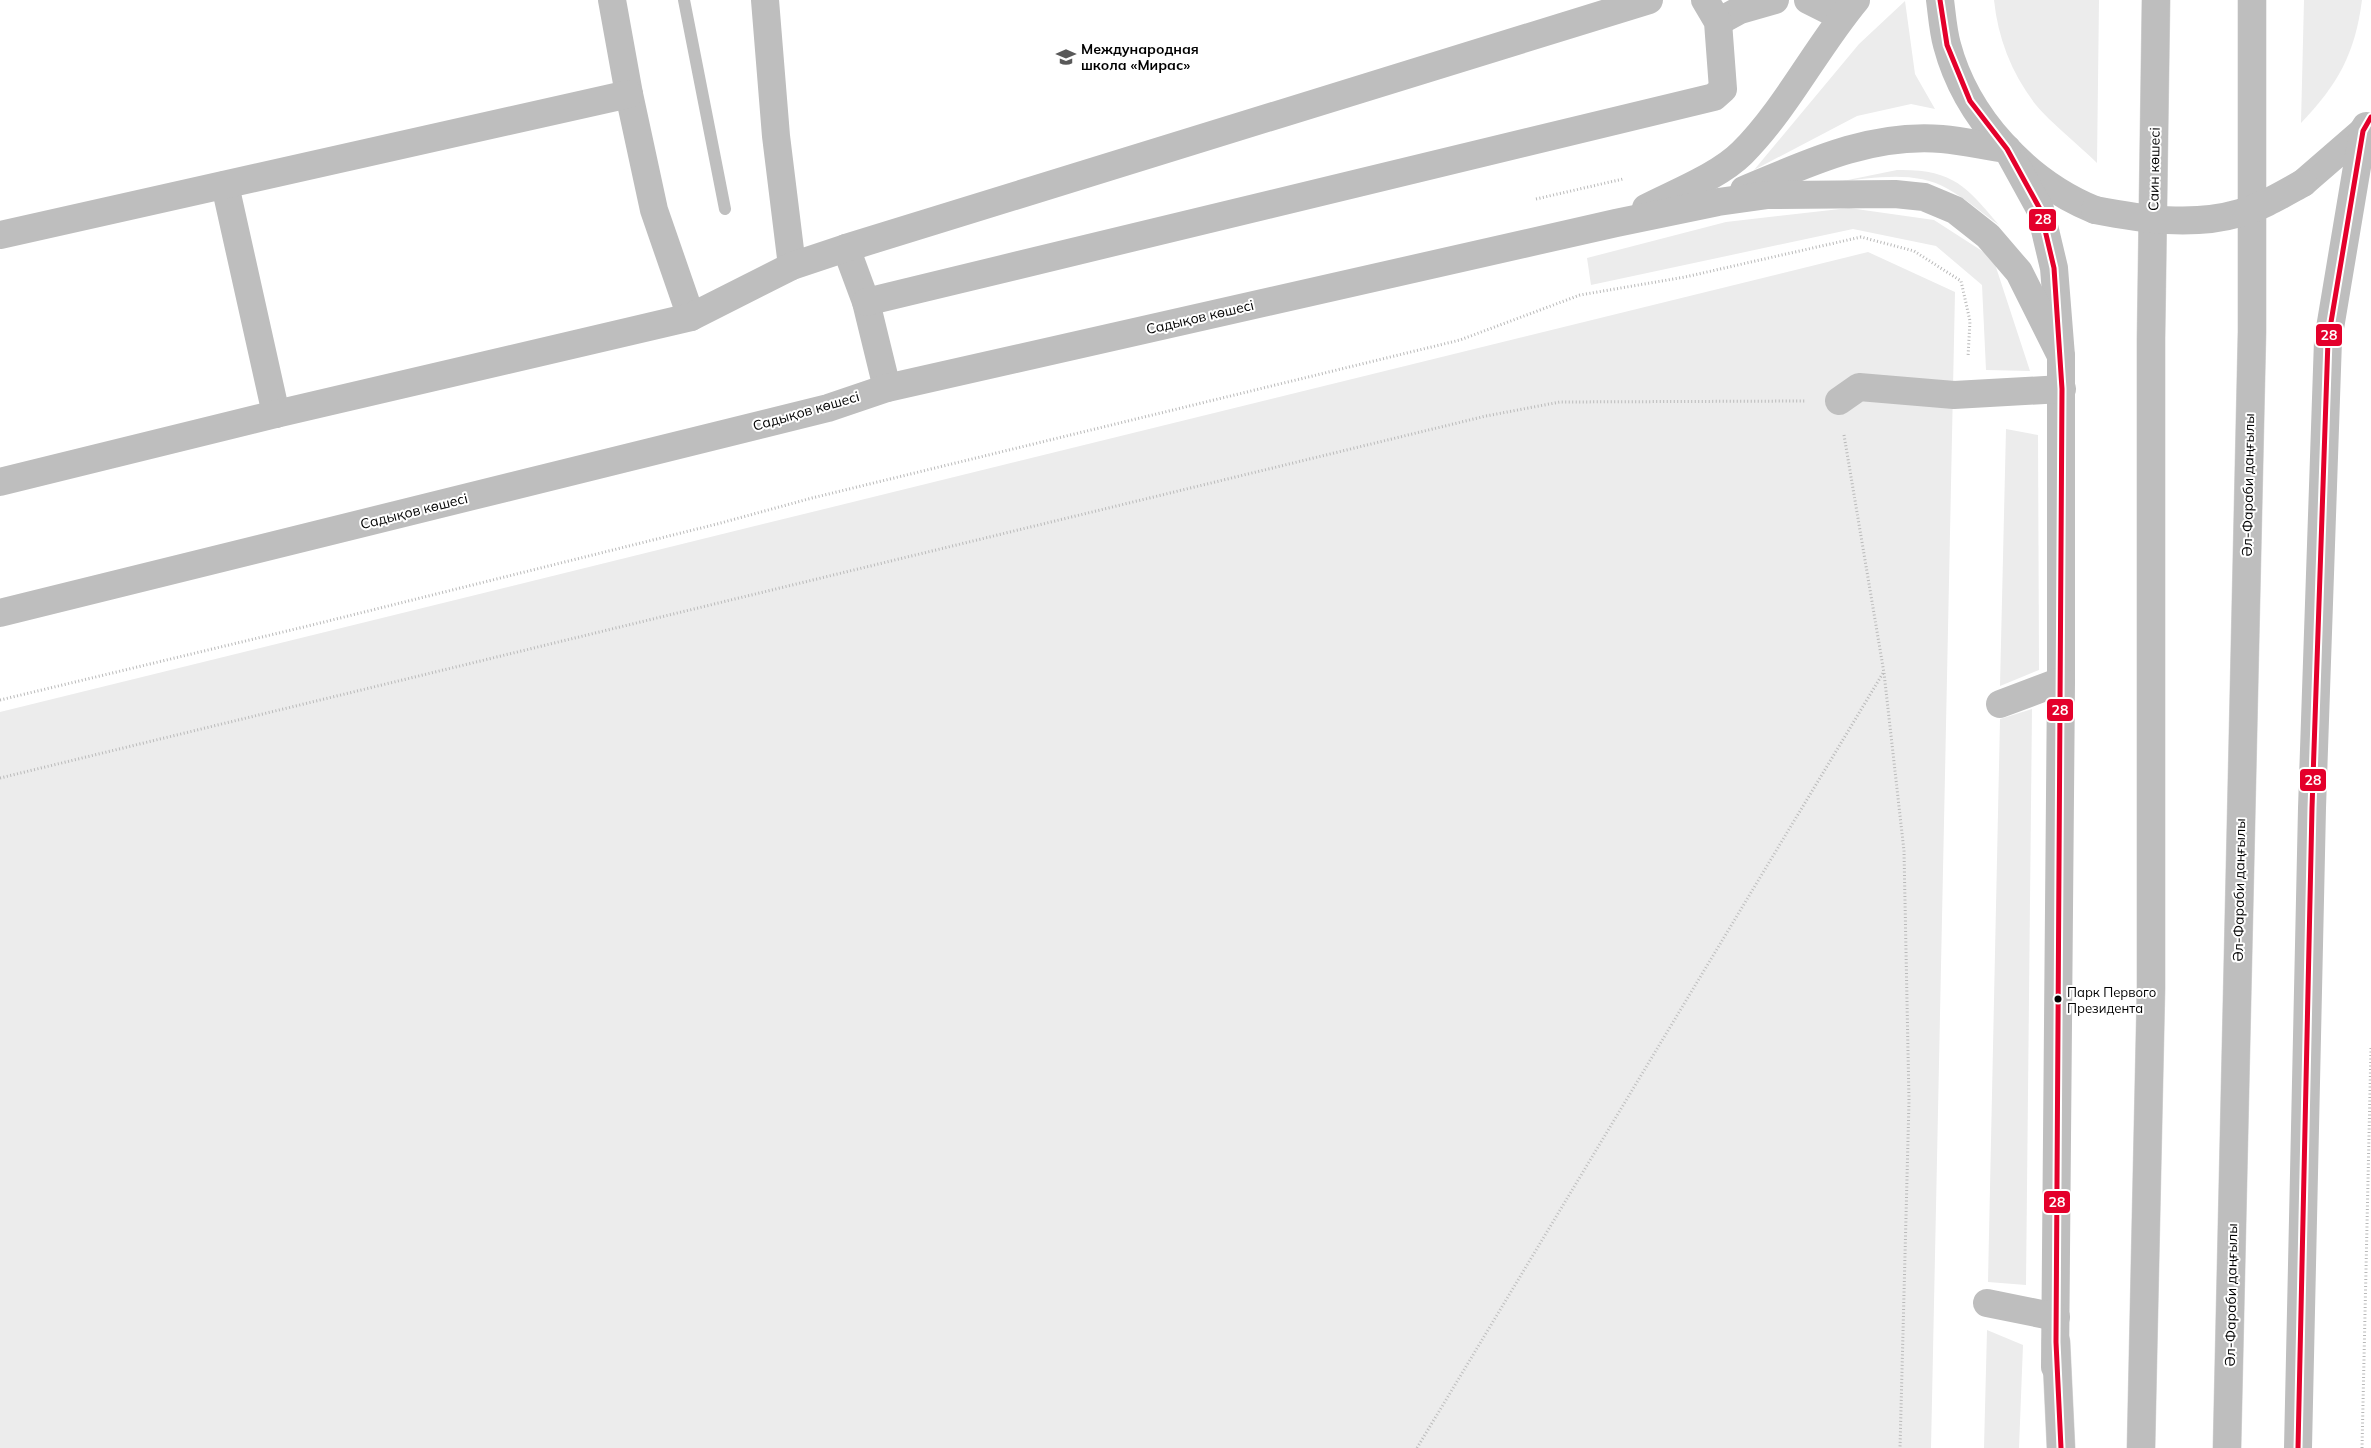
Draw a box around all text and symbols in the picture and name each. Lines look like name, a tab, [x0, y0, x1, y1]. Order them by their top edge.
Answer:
place label: Международная школа «Мирас»	[1081, 40, 1199, 74]
school or university icon: Международная школа «Мирас»	[1055, 46, 1077, 68]
street label: Саин көшесі	[2144, 127, 2164, 211]
line badge: 28	[2028, 208, 2057, 232]
text: 28	[2035, 210, 2051, 228]
street label: Садықов көшесі	[1144, 296, 1256, 338]
line badge: 28	[2315, 323, 2343, 347]
text: 28	[2321, 326, 2337, 344]
street label: Садықов көшесі	[751, 387, 861, 435]
street label: Әл-Фараби даңғылы	[2238, 413, 2258, 557]
street label: Садықов көшесі	[358, 489, 470, 533]
line badge: 28	[2046, 698, 2074, 722]
text: 28	[2052, 701, 2068, 719]
line badge: 28	[2299, 768, 2327, 792]
text: 28	[2305, 771, 2321, 789]
street label: Әл-Фараби даңғылы	[2229, 818, 2249, 962]
place label: Парк Первого Президента	[2067, 984, 2156, 1016]
marker: Парк Первого Президента	[2053, 994, 2063, 1004]
line badge: 28	[2043, 1190, 2071, 1214]
text: 28	[2049, 1193, 2065, 1211]
street label: Әл-Фараби даңғылы	[2221, 1223, 2241, 1367]

